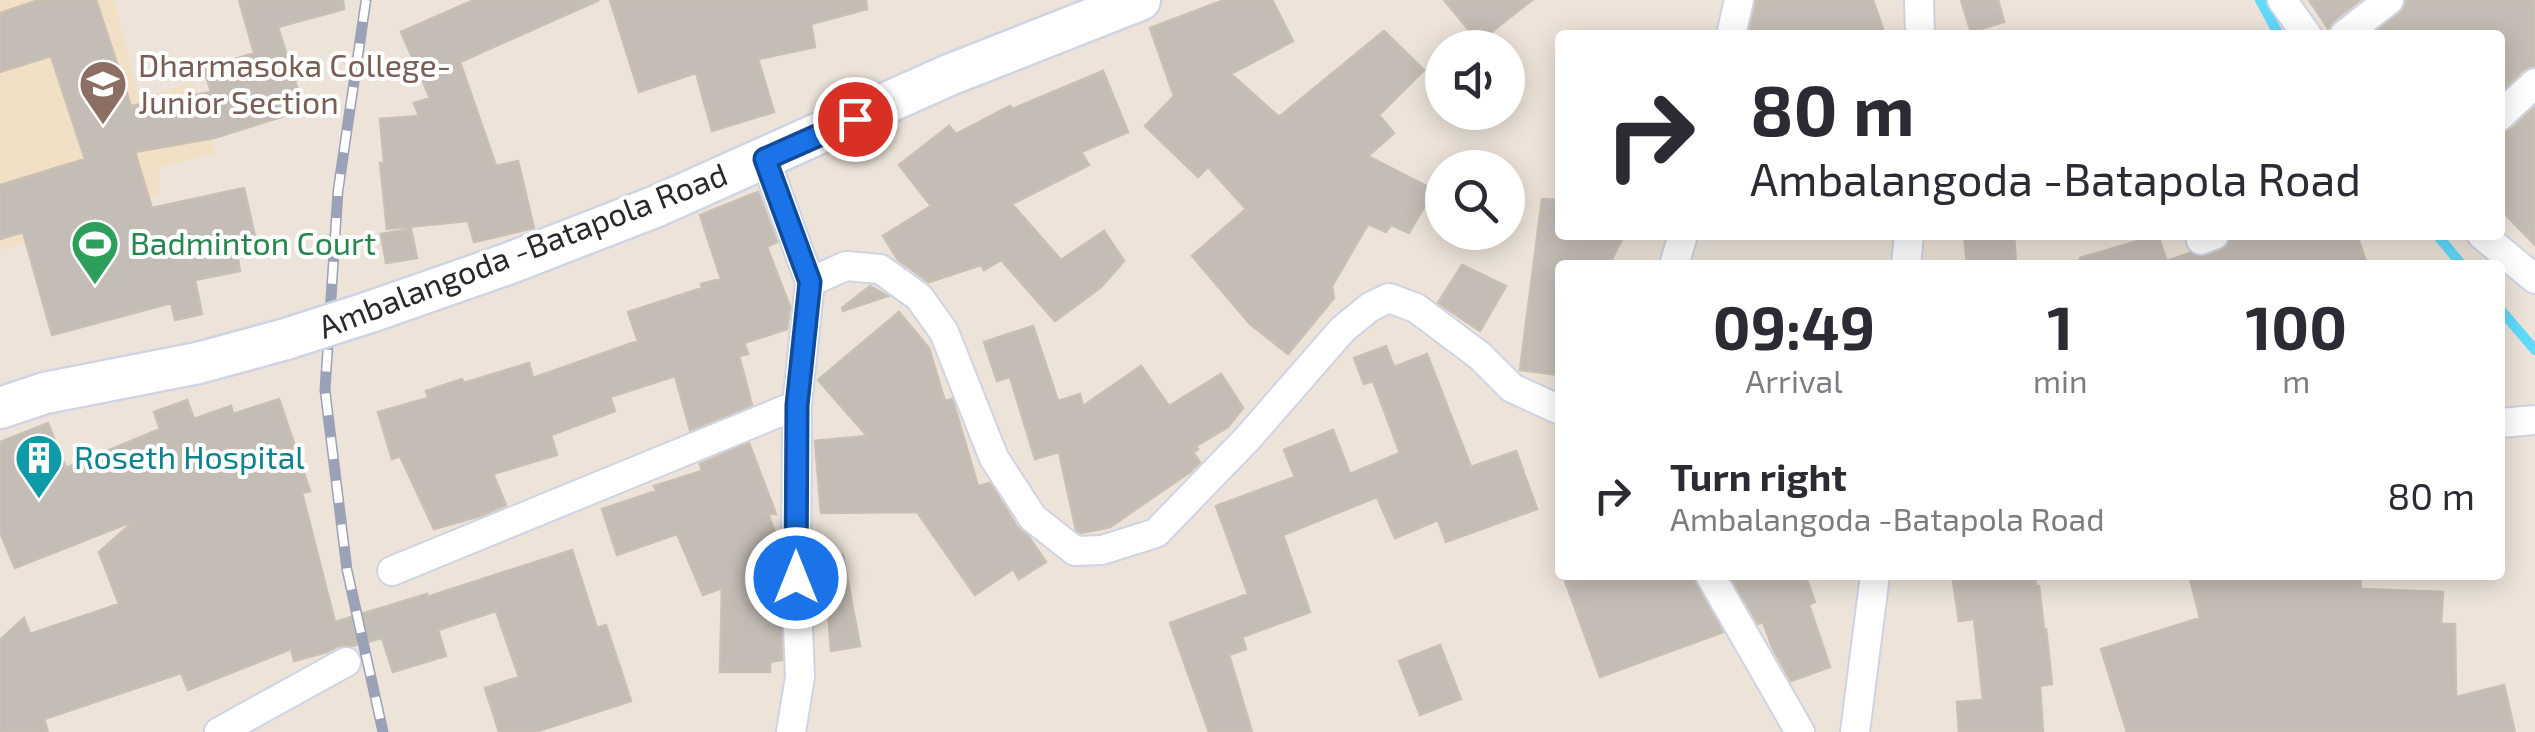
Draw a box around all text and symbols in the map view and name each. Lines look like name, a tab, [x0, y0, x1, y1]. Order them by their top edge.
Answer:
map controls	[1425, 30, 1525, 250]
button: sound	[1425, 30, 1525, 130]
place label: Dharmasoka College- Junior Section	[138, 45, 451, 120]
school or university icon: Dharmasoka College- Junior Section	[77, 58, 129, 126]
text: 80 m	[1750, 66, 1915, 150]
icon: right	[1585, 70, 1715, 200]
pin	[813, 77, 898, 162]
icon: arrive	[828, 92, 883, 147]
button: search	[1425, 150, 1525, 250]
text: Ambalangoda -Batapola Road	[1750, 151, 2361, 205]
street label: Ambalangoda -Batapola Road	[313, 154, 732, 345]
sports icon: Badminton Court	[69, 218, 121, 286]
place label: Badminton Court	[130, 223, 376, 261]
text: 09:49	[1713, 290, 1875, 362]
text: 1	[2047, 290, 2073, 362]
text: 100	[2245, 290, 2347, 362]
text: Arrival	[1745, 361, 1843, 399]
text: min	[2033, 361, 2088, 399]
text: m	[2282, 361, 2310, 399]
building icon: Roseth Hospital	[13, 432, 65, 500]
place label: Roseth Hospital	[74, 437, 305, 475]
text: Turn right	[1670, 453, 1847, 499]
icon: right	[1585, 468, 1640, 523]
text: 80 m	[2387, 472, 2475, 518]
text: Ambalangoda -Batapola Road	[1670, 499, 2105, 537]
position arrow	[744, 526, 848, 630]

